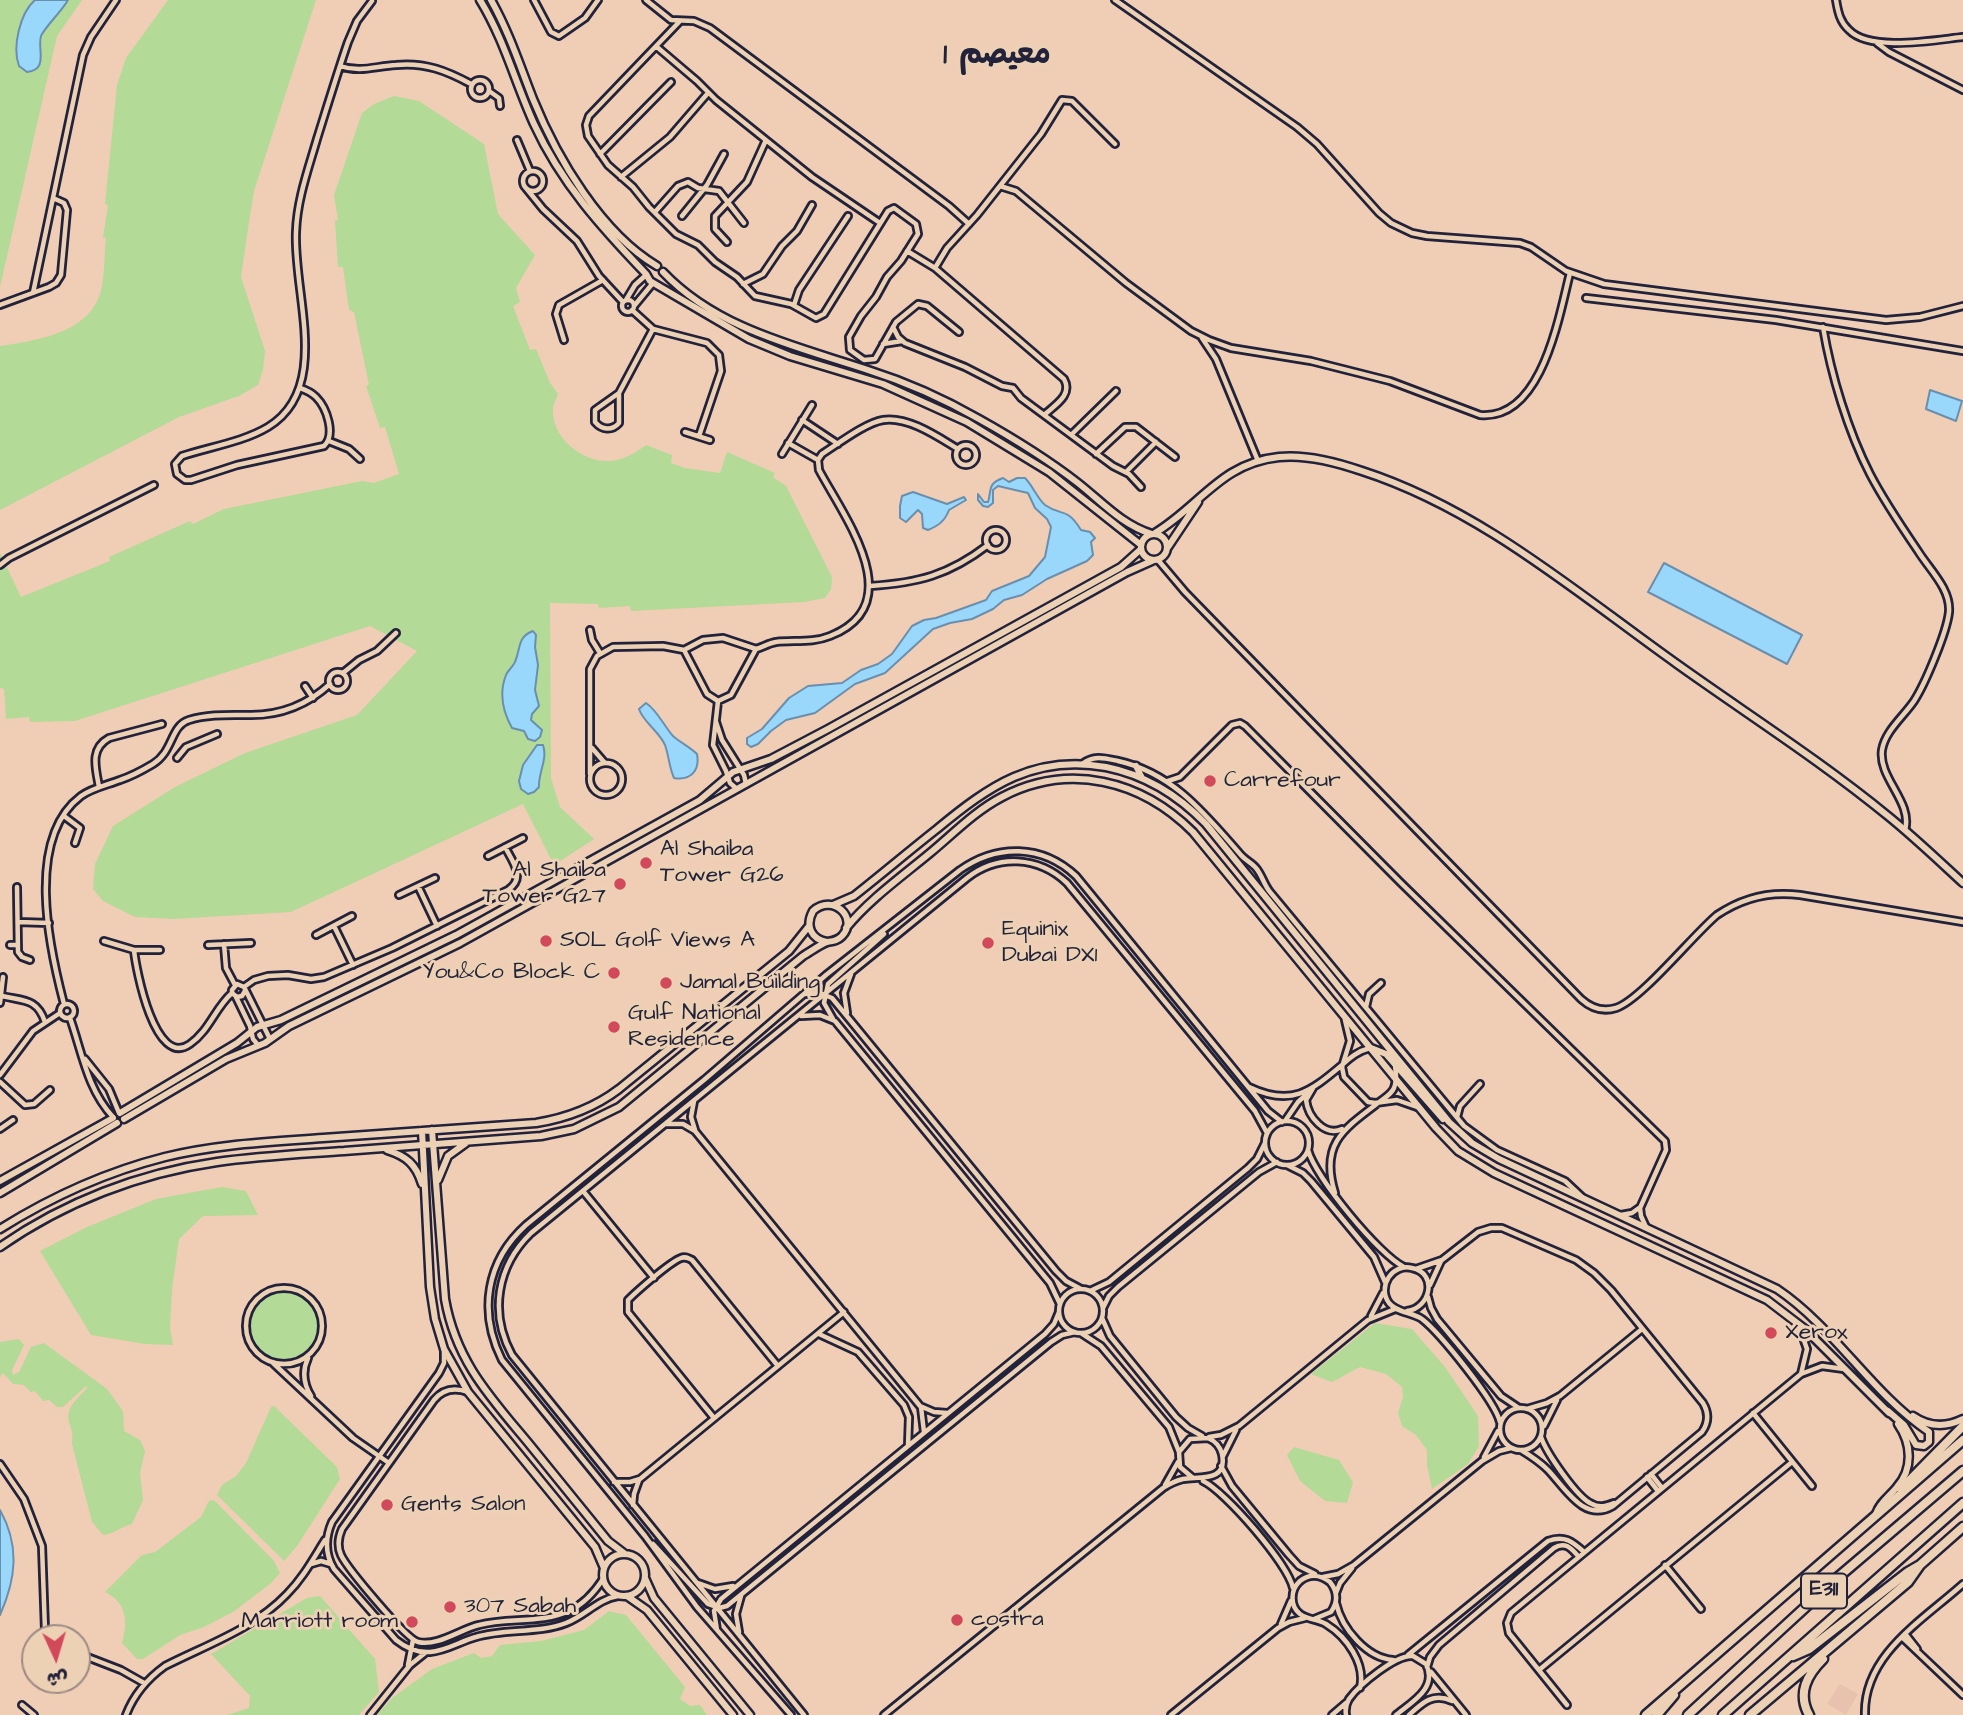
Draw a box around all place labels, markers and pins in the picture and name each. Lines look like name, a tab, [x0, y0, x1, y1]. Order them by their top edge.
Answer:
place label: Carrefour	[1224, 767, 1341, 795]
marker: Carrefour	[1202, 773, 1218, 789]
place label: Al Shaiba Tower G26	[660, 836, 784, 890]
marker: Al Shaiba Tower G26	[638, 855, 654, 871]
place label: Al Shaiba Tower G27	[483, 857, 606, 911]
marker: Al Shaiba Tower G27	[612, 876, 628, 892]
place label: Equinix Dubai DX1	[1002, 916, 1098, 970]
place label: SOL Golf Views A	[560, 927, 755, 955]
marker: SOL Golf Views A	[538, 933, 554, 949]
marker: Equinix Dubai DX1	[980, 935, 996, 951]
place label: You&Co Block C	[422, 959, 600, 987]
marker: You&Co Block C	[606, 965, 622, 981]
place label: Jamal Building	[680, 969, 820, 997]
marker: Jamal Building	[658, 975, 674, 991]
place label: Gulf National Residence	[628, 1000, 761, 1054]
marker: Gulf National Residence	[606, 1019, 622, 1035]
place label: Xerox	[1785, 1319, 1848, 1347]
marker: Xerox	[1763, 1325, 1779, 1341]
place label: Gents Salon	[401, 1491, 525, 1519]
marker: Gents Salon	[379, 1497, 395, 1513]
place label: 307 Sabah	[464, 1593, 576, 1621]
marker: 307 Sabah	[442, 1599, 458, 1615]
place label: costra	[971, 1606, 1044, 1634]
place label: Marriott room	[241, 1608, 398, 1636]
marker: costra	[949, 1612, 965, 1628]
marker: Marriott room	[404, 1614, 420, 1630]

